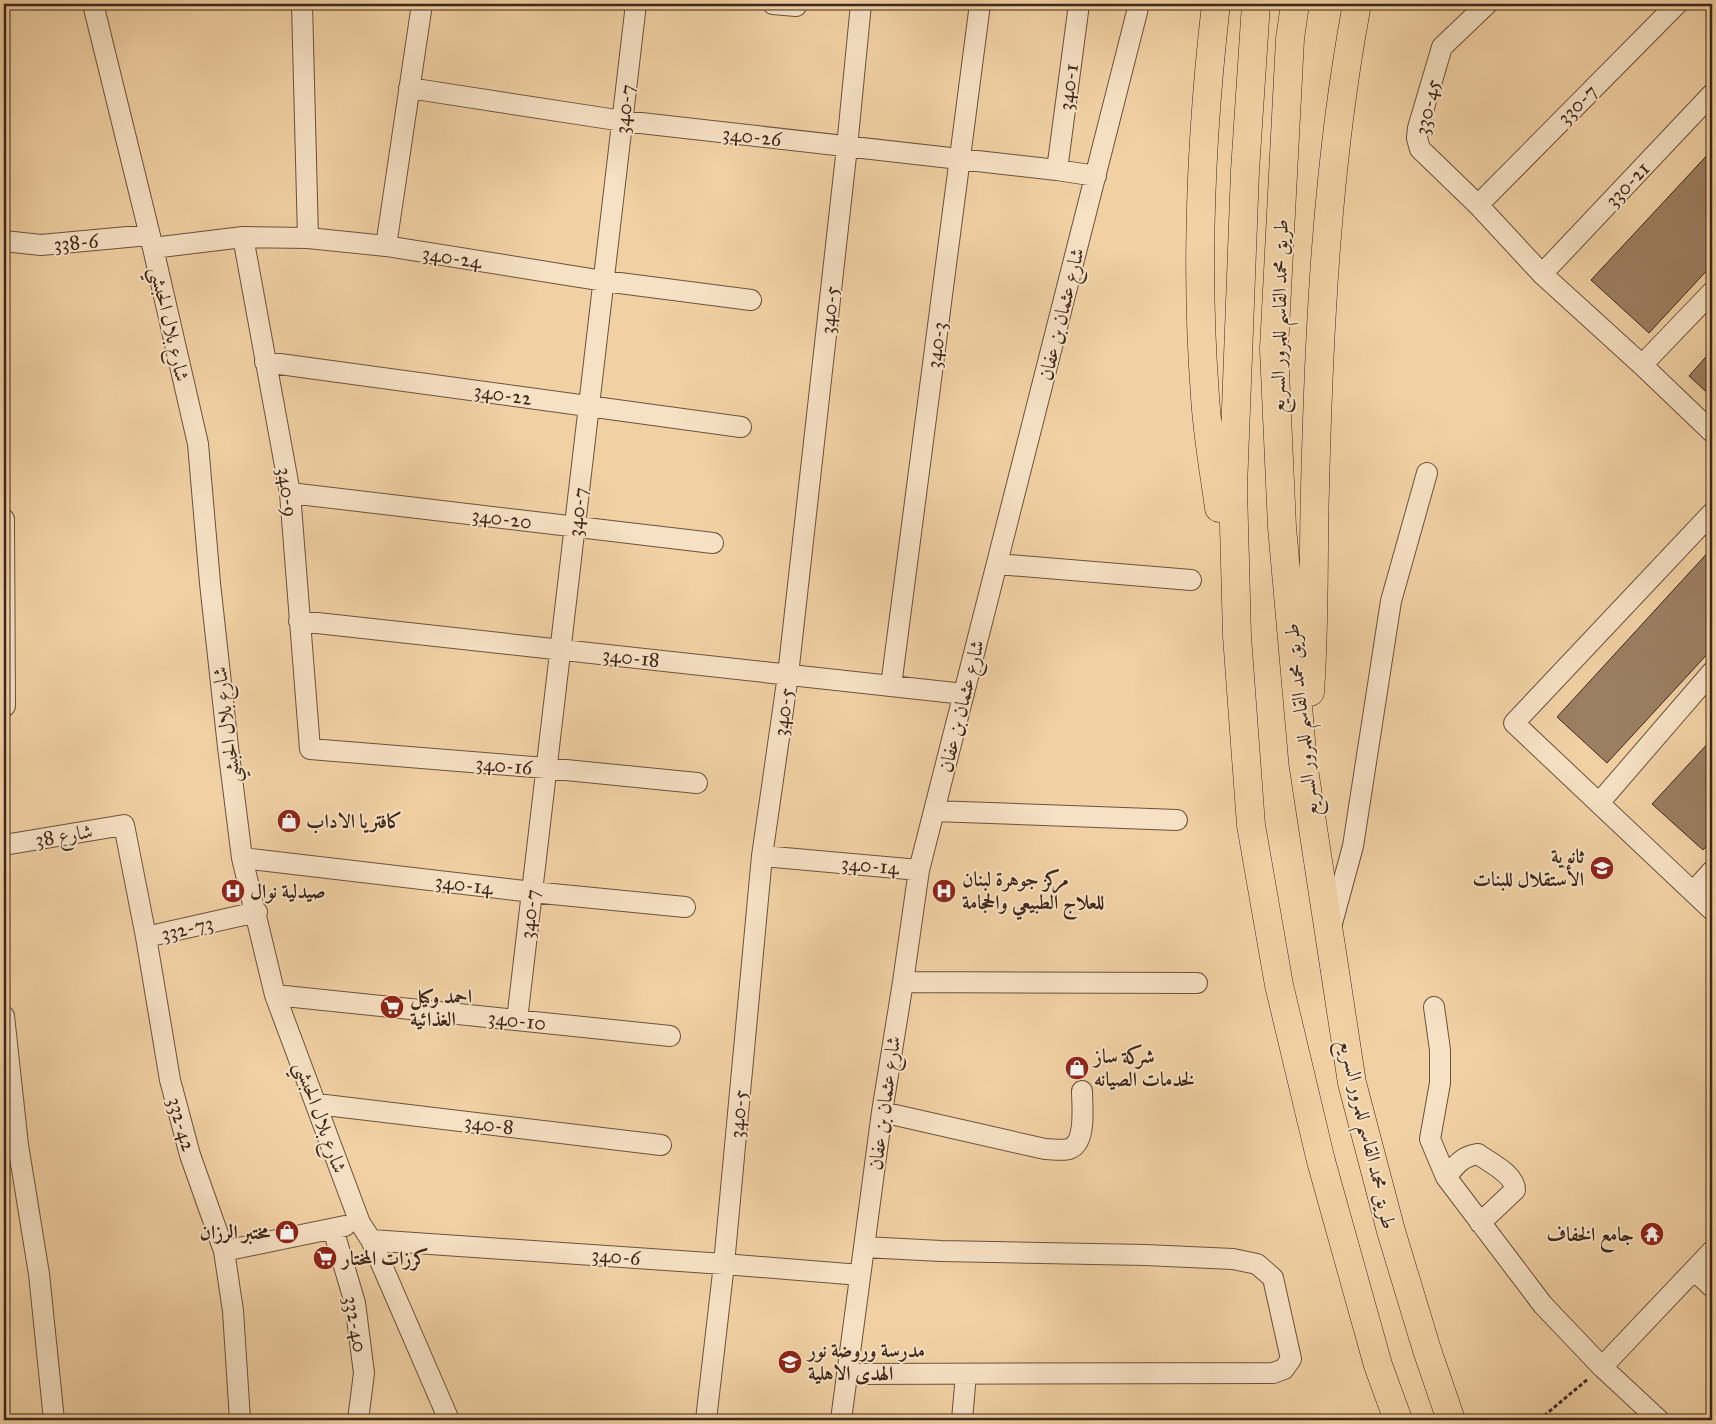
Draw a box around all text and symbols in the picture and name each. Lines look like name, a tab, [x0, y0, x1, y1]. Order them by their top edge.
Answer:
street label: 340-1	[1053, 62, 1083, 112]
street label: 330-45	[1409, 77, 1445, 137]
street label: 330-7	[1552, 79, 1602, 129]
street label: 340-7	[609, 83, 639, 135]
street label: 340-26	[721, 121, 783, 151]
street label: 330-21	[1600, 156, 1654, 212]
street label: طريق محمد القاسم للمرور السريع	[1265, 219, 1301, 413]
street label: 338-6	[52, 228, 100, 256]
street label: 340-24	[420, 240, 484, 274]
street label: شارع عثمان بن عفان	[1033, 245, 1095, 384]
street label: شارع بلال الحبشي	[138, 264, 195, 385]
street label: 340-5	[815, 285, 843, 335]
street label: 340-3	[921, 320, 951, 370]
street label: 340-22	[472, 378, 534, 410]
street label: 340-9	[273, 466, 303, 518]
street label: 340-7	[562, 486, 592, 538]
street label: 340-20	[471, 502, 533, 534]
street label: طريق محمد القاسم للمرور السريع	[1279, 621, 1331, 818]
street label: شارع عثمان بن عفان	[933, 637, 995, 776]
street label: 340-18	[601, 642, 661, 672]
street label: شارع بلال الحبشي	[207, 665, 252, 785]
street label: 340-5	[768, 686, 798, 738]
street label: 340-16	[475, 751, 534, 780]
shop icon: كافتريا الاداب	[276, 808, 302, 834]
place label: كافتريا الاداب	[306, 809, 403, 834]
street label: شارع 38	[34, 819, 95, 857]
place label: ثانوية الأستقلال للبنات	[1472, 844, 1585, 891]
street label: 340-14	[840, 851, 901, 880]
school or university icon: ثانوية الأستقلال للبنات	[1589, 855, 1615, 881]
place label: مركز جوهرة لبنان للعلاج الطبيعي والحجامة	[962, 867, 1104, 921]
street label: 340-14	[434, 869, 495, 900]
hospital icon: صيدلية نوال	[220, 878, 246, 904]
hospital icon: مركز جوهرة لبنان للعلاج الطبيعي والحجامة	[931, 878, 957, 904]
place label: صيدلية نوال	[250, 879, 326, 904]
street label: 340-7	[514, 888, 544, 940]
street label: 332-73	[159, 910, 215, 946]
place label: احمد وكيل الغذائية	[410, 984, 472, 1031]
supermarket icon: احمد وكيل الغذائية	[379, 994, 405, 1020]
street label: 340-10	[487, 1005, 547, 1035]
street label: شارع عثمان بن عفان	[863, 1034, 911, 1173]
street label: طريق محمد القاسم للمرور السريع	[1327, 1037, 1402, 1233]
place label: شركة ساز لخدمات الصيانه	[1092, 1044, 1195, 1091]
shop icon: شركة ساز لخدمات الصيانه	[1064, 1055, 1090, 1081]
street label: شارع بلال الحبشي	[283, 1058, 352, 1178]
street label: 340-5	[724, 1089, 752, 1139]
street label: 332-42	[163, 1094, 201, 1154]
street label: 340-8	[463, 1109, 515, 1139]
shop icon: مختبر الرزان	[274, 1219, 300, 1245]
place label: مختبر الرزان	[199, 1220, 271, 1245]
temple icon: جامع الخفاف	[1639, 1221, 1665, 1247]
place label: جامع الخفاف	[1547, 1222, 1634, 1253]
street label: 340-6	[591, 1242, 642, 1270]
supermarket icon: كرزات المختار	[312, 1245, 338, 1271]
place label: كرزات المختار	[340, 1246, 428, 1271]
street label: 332-40	[339, 1294, 373, 1354]
place label: مدرسة وروضة نور الهدى الاهلية	[806, 1338, 925, 1385]
school or university icon: مدرسة وروضة نور الهدى الاهلية	[777, 1349, 803, 1375]

